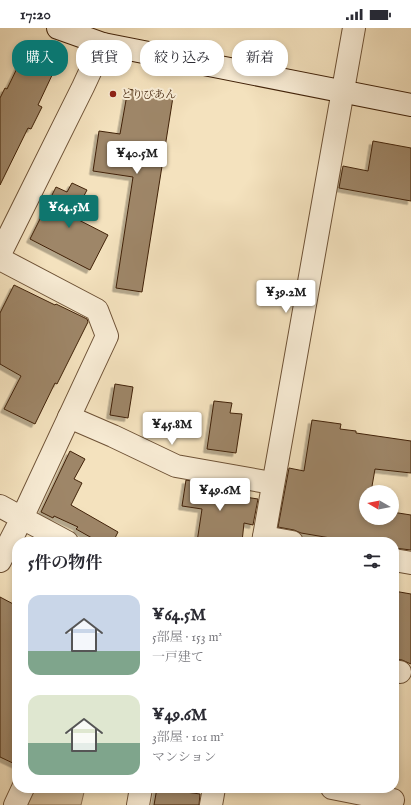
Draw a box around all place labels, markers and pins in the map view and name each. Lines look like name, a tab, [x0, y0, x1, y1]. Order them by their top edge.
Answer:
place label: とりびあん	[121, 88, 176, 102]
marker: とりびあん	[108, 89, 118, 99]
pin: ¥40.5M	[104, 141, 170, 175]
pin: ¥64.5M	[36, 195, 102, 229]
pin: ¥39.2M	[253, 280, 319, 314]
pin: ¥45.8M	[139, 412, 205, 446]
pin: ¥49.6M	[187, 478, 253, 512]

